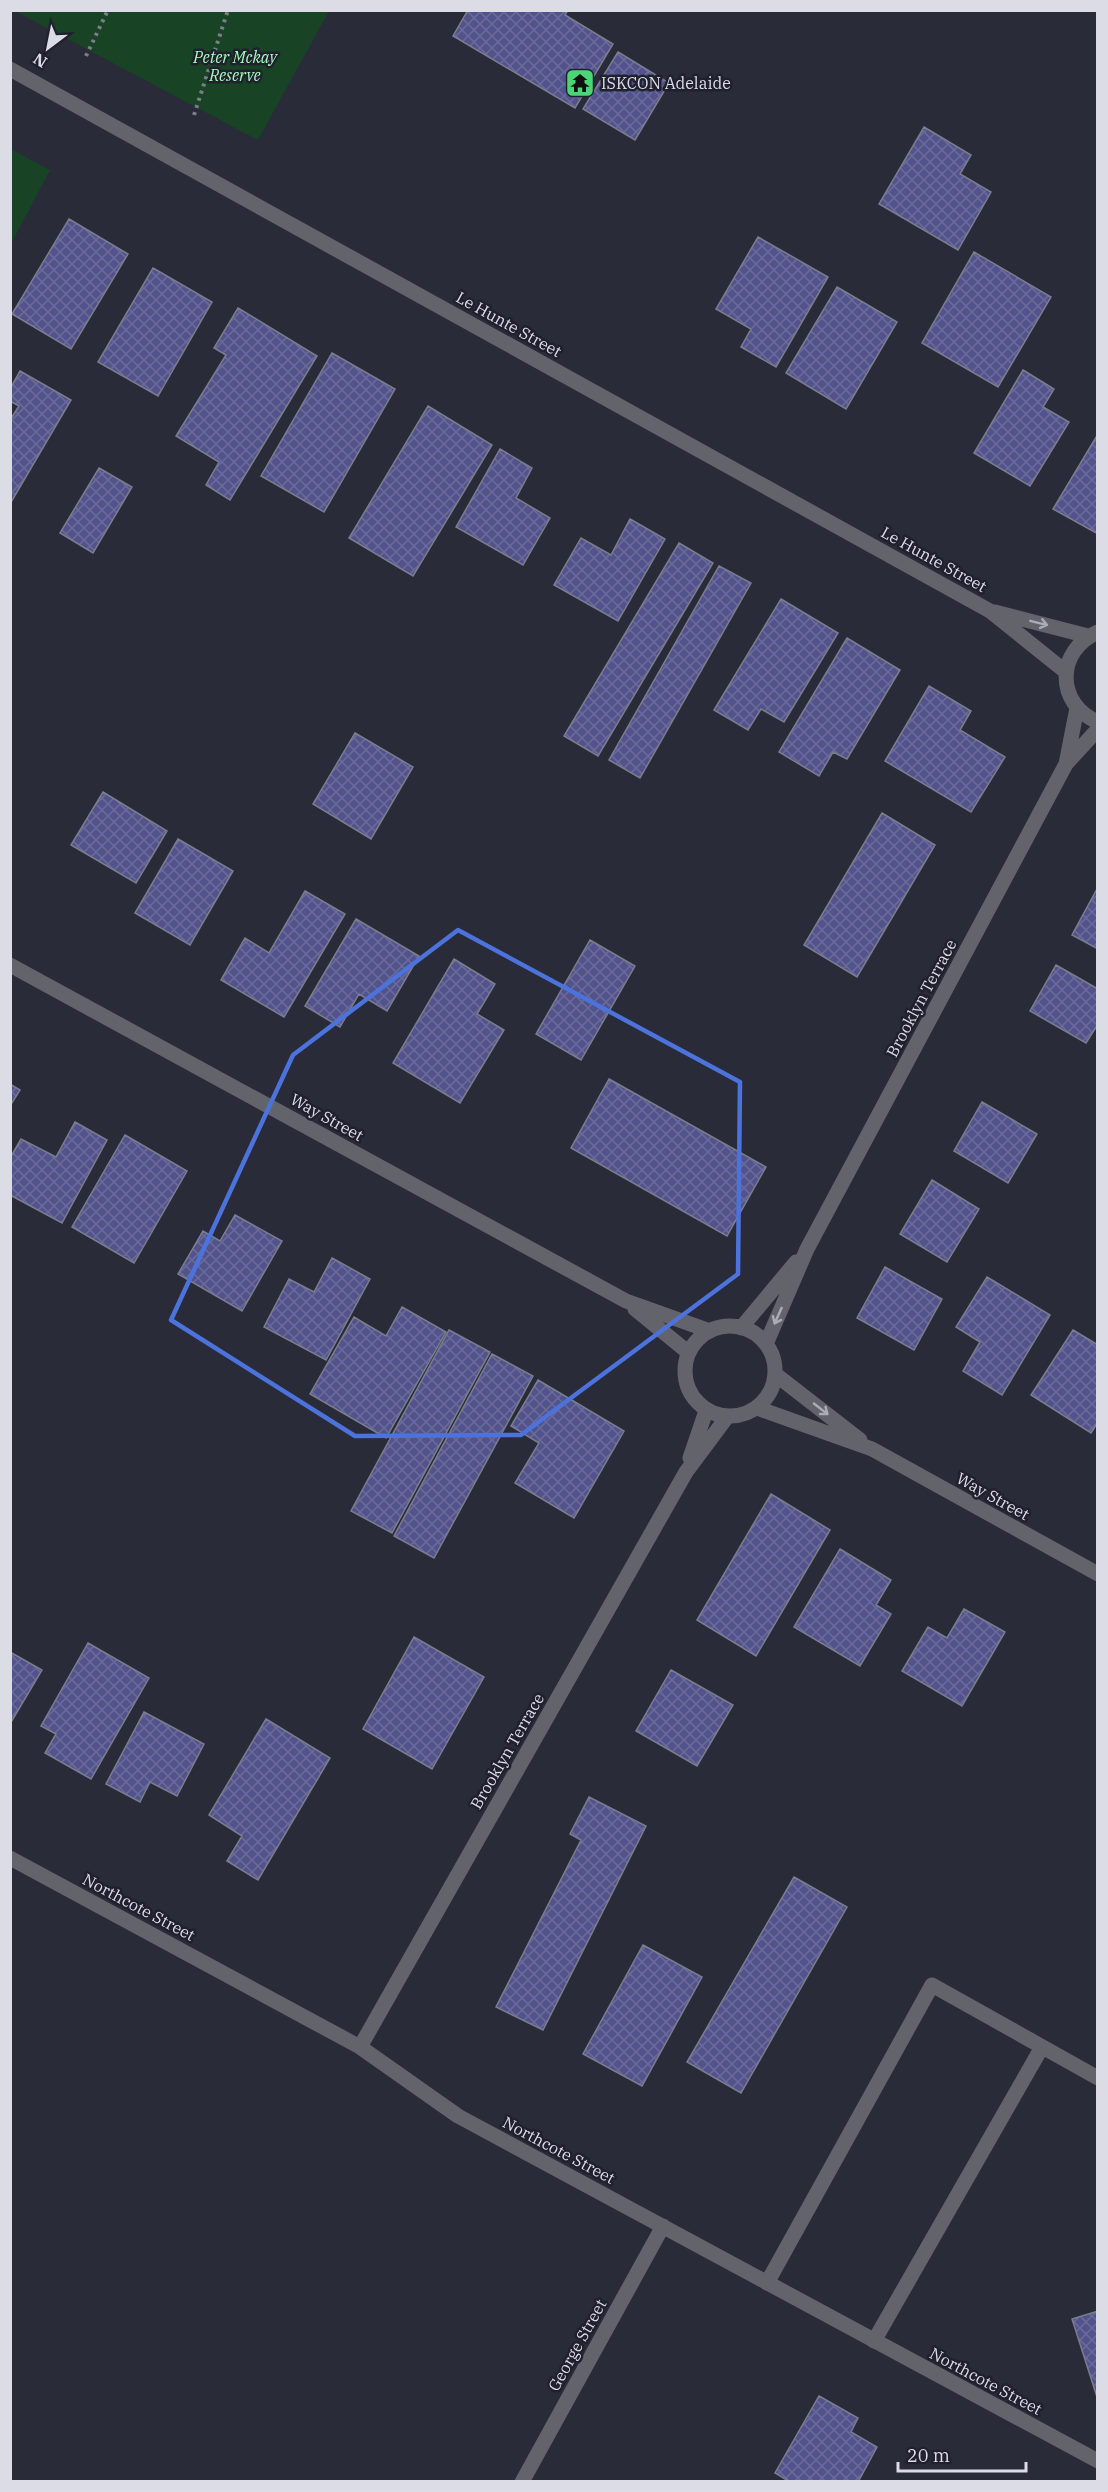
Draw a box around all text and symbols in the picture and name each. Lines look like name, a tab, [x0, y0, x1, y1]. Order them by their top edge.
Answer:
north arrow	[18, 18, 78, 78]
park label: Peter Mckay Reserve	[192, 47, 278, 85]
text: N	[29, 49, 51, 73]
temple icon: ISKCON Adelaide	[564, 67, 596, 99]
place label: ISKCON Adelaide	[601, 73, 731, 93]
street label: Le Hunte Street	[453, 287, 565, 361]
street label: Le Hunte Street	[878, 522, 990, 596]
one-way arrow	[1029, 618, 1048, 630]
street label: Brooklyn Terrace	[882, 936, 960, 1060]
street label: Way Street	[287, 1089, 367, 1145]
one-way arrow	[772, 1306, 783, 1324]
one-way arrow	[813, 1403, 829, 1416]
street label: Way Street	[953, 1468, 1033, 1524]
street label: Brooklyn Terrace	[466, 1689, 548, 1813]
street label: Northcote Street	[79, 1869, 199, 1945]
street label: Northcote Street	[499, 2112, 619, 2188]
street label: George Street	[544, 2295, 611, 2394]
street label: Northcote Street	[926, 2343, 1046, 2419]
scale bar	[898, 2435, 1026, 2473]
text: 20 m	[907, 2444, 950, 2467]

